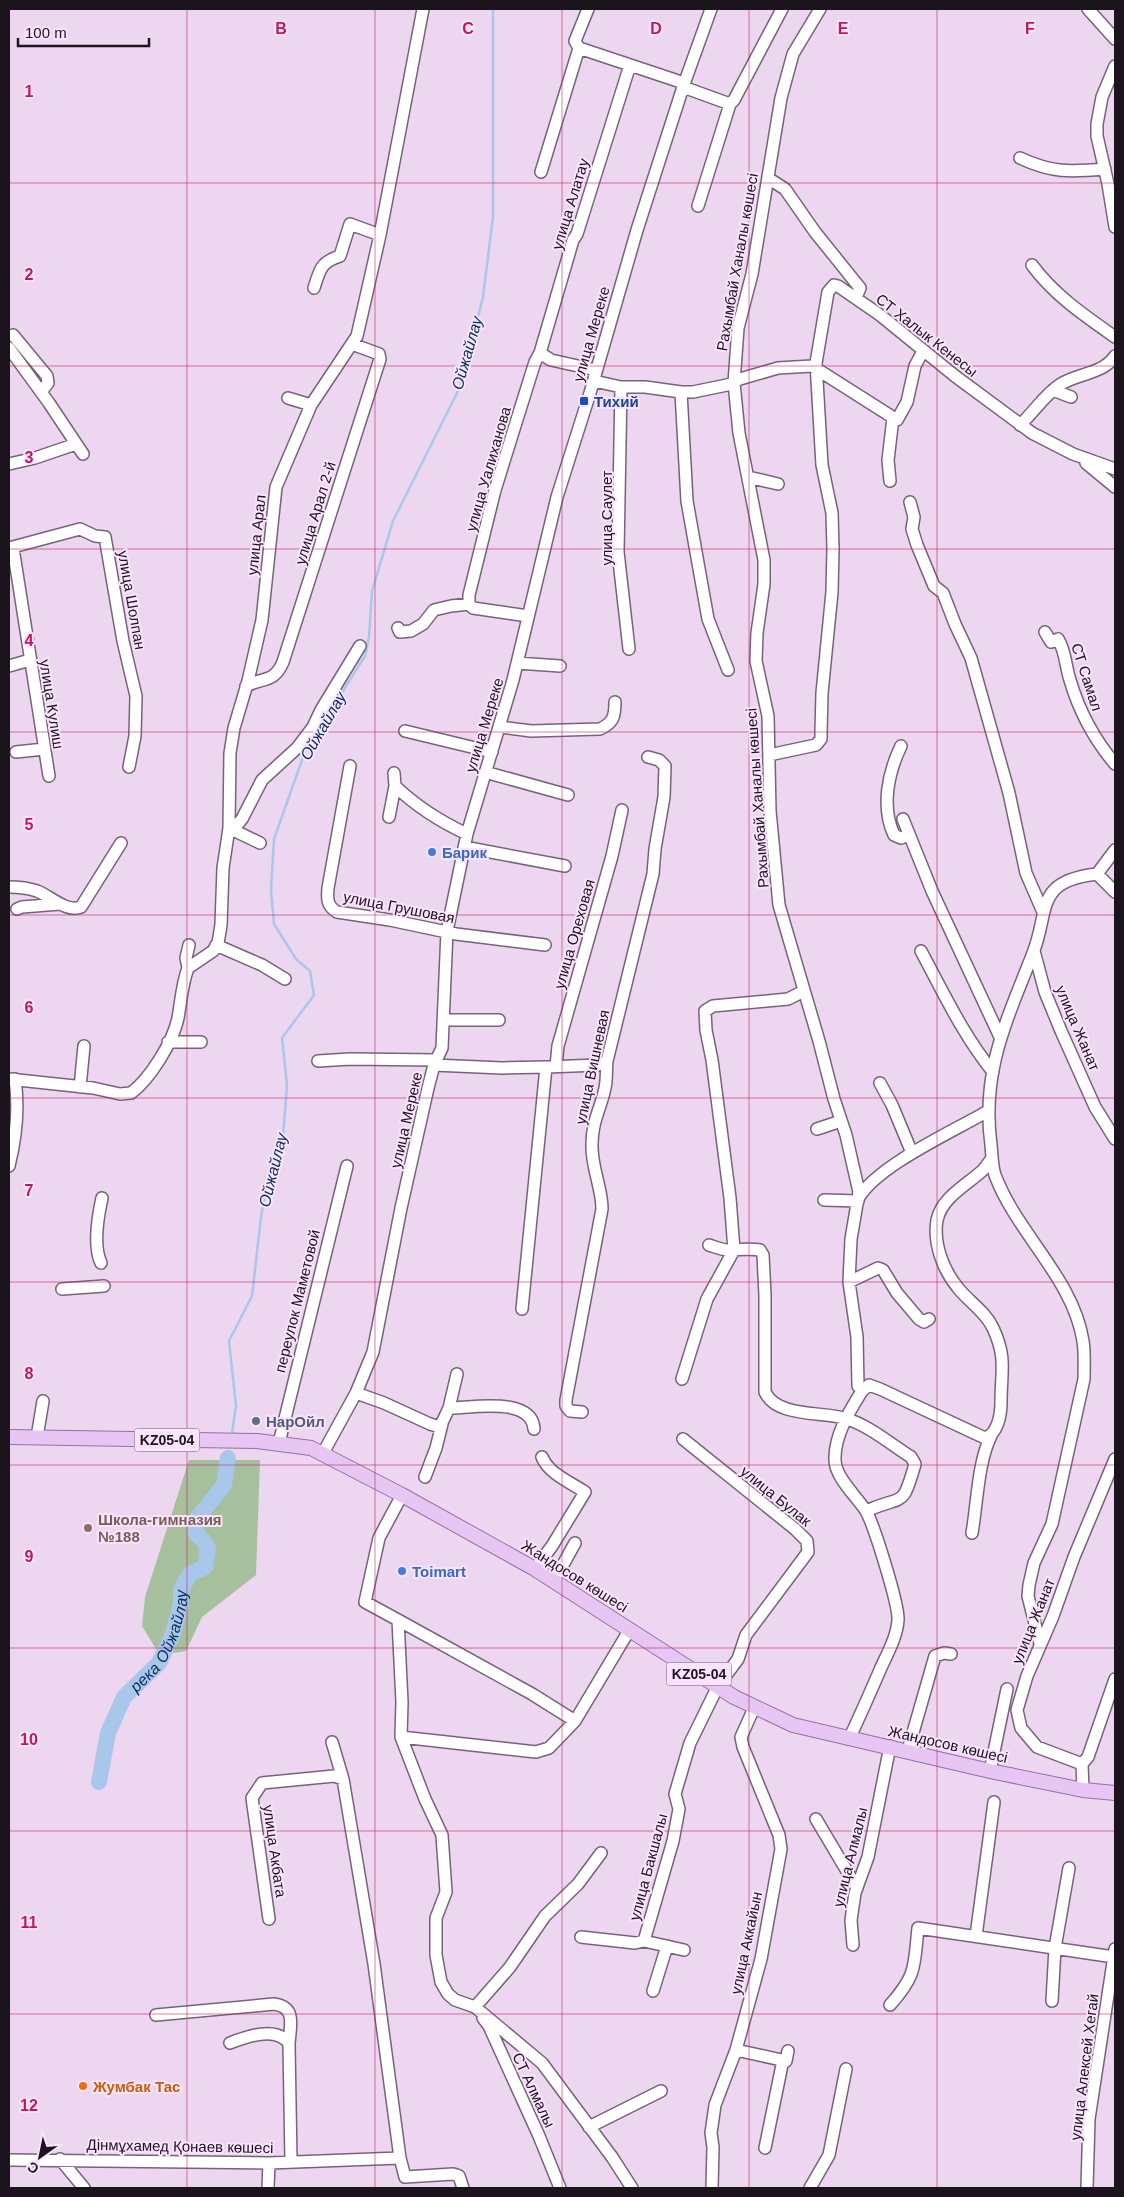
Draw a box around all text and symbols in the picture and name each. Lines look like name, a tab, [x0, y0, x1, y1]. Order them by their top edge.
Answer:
scale bar	[18, 15, 149, 47]
text: B	[275, 20, 287, 37]
text: C	[462, 20, 474, 37]
text: D	[650, 20, 662, 37]
text: E	[838, 20, 849, 37]
text: F	[1025, 20, 1035, 37]
text: 100 m	[25, 24, 67, 41]
text: 1	[25, 83, 34, 100]
street label: улица Алатау	[548, 156, 592, 252]
street label: Рахымбай Ханалы көшесі	[713, 172, 761, 352]
text: 2	[25, 266, 34, 283]
street label: улица Мереке	[569, 284, 613, 384]
street label: СТ Халык Кенесы	[873, 290, 981, 380]
water label: Ойжайлау	[448, 313, 486, 392]
place label: Тихий	[594, 393, 639, 410]
marker: Тихий	[578, 395, 590, 407]
street label: улица Уалиханова	[462, 404, 514, 533]
text: 3	[25, 449, 34, 466]
street label: улица Арал 2-й	[291, 459, 339, 567]
street label: улица Саулет	[598, 470, 615, 566]
street label: улица Арал	[243, 494, 269, 576]
street label: улица Шолпан	[115, 549, 149, 651]
text: 4	[25, 632, 34, 649]
street label: СТ Самал	[1068, 641, 1106, 713]
street label: улица Кулиш	[37, 658, 67, 750]
street label: улица Мереке	[462, 676, 506, 774]
water label: Ойжайлау	[297, 688, 350, 763]
street label: Рахымбай Ханалы көшесі	[742, 708, 772, 888]
text: 5	[25, 816, 34, 833]
place label: Барик	[442, 844, 488, 861]
marker: Барик	[426, 846, 438, 858]
street label: улица Ореховая	[550, 877, 598, 991]
street label: улица Грушовая	[342, 888, 456, 926]
street label: улица Жанат	[1052, 983, 1104, 1073]
text: 6	[25, 999, 34, 1016]
street label: улица Вишневая	[572, 1008, 612, 1126]
street label: улица Мереке	[387, 1070, 425, 1170]
water label: Ойжайлау	[256, 1130, 291, 1209]
text: 7	[25, 1182, 34, 1199]
street label: переулок Маметовой	[271, 1228, 323, 1374]
text: 8	[25, 1365, 34, 1382]
place label: НарОйл	[266, 1413, 325, 1430]
marker: НарОйл	[250, 1415, 262, 1427]
road number: KZ05-04	[134, 1428, 200, 1452]
street label: улица Булак	[737, 1462, 815, 1530]
place label: Школа-гимназия №188	[98, 1511, 222, 1545]
marker: Школа-гимназия №188	[82, 1522, 94, 1534]
street label: Жандосов көшесі	[519, 1536, 631, 1616]
text: 9	[25, 1548, 34, 1565]
place label: Toimart	[412, 1563, 466, 1580]
marker: Toimart	[396, 1565, 408, 1577]
street label: улица Жанат	[1008, 1576, 1058, 1666]
water label: река Ойжайлау	[126, 1589, 190, 1696]
road number: KZ05-04	[666, 1662, 732, 1686]
street label: Жандосов көшесі	[887, 1722, 1009, 1766]
text: 10	[20, 1731, 38, 1748]
street label: улица Акбата	[260, 1803, 290, 1899]
street label: улица Алмалы	[829, 1805, 871, 1909]
street label: улица Бакшалы	[626, 1812, 670, 1922]
street label: улица Аккайын	[727, 1890, 765, 1996]
text: 11	[21, 1914, 38, 1931]
street label: улица Алексей Хегай	[1067, 1993, 1101, 2141]
street label: СТ Алмалы	[509, 2050, 559, 2130]
place label: Жумбак Тас	[92, 2078, 180, 2095]
marker: Жумбак Тас	[77, 2080, 89, 2092]
text: 12	[20, 2097, 38, 2114]
north arrow	[15, 2132, 65, 2182]
street label: Дінмұхамед Қонаев көшесі	[86, 2136, 274, 2156]
text: С	[24, 2158, 42, 2177]

